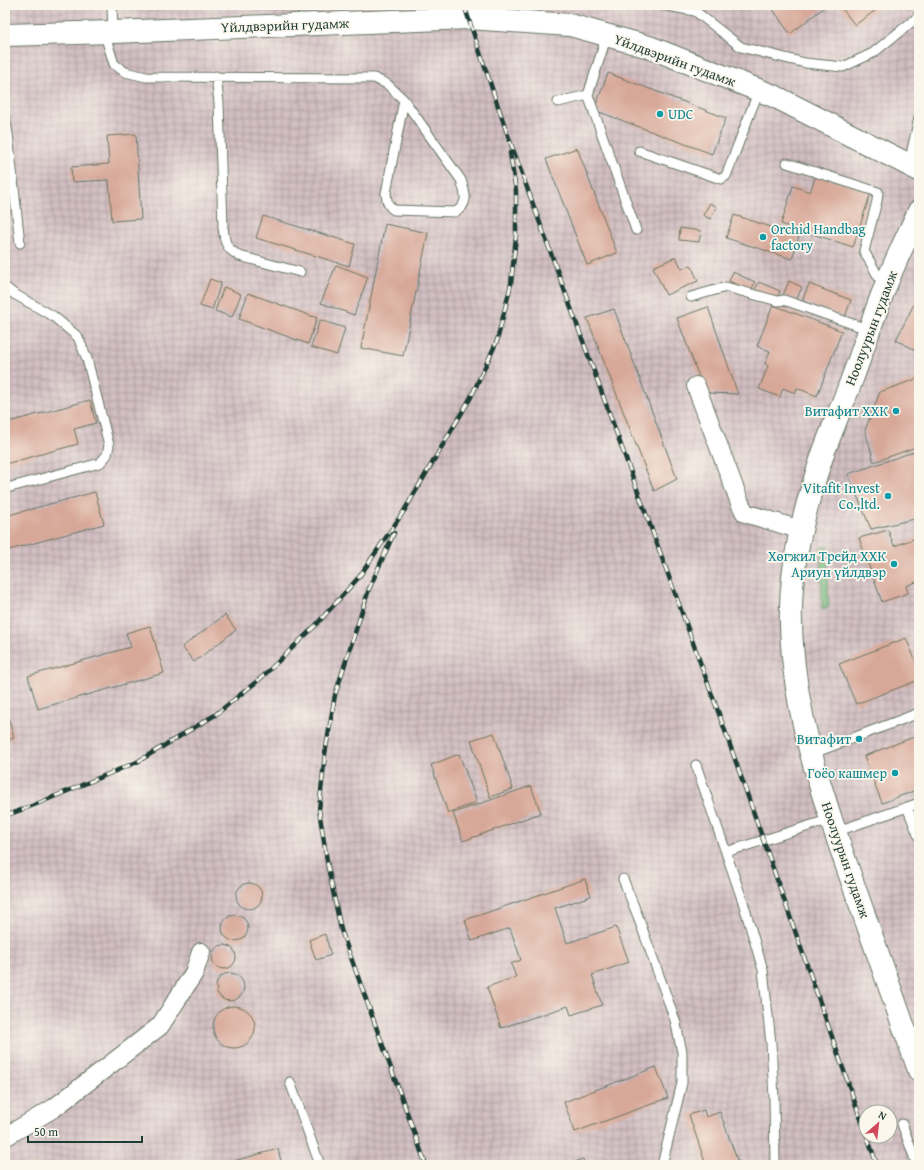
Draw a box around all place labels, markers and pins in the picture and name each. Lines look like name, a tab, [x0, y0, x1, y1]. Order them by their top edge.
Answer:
place label: UDC	[668, 104, 694, 124]
marker: UDC	[655, 109, 665, 119]
place label: Orchid Handbag factory	[771, 219, 866, 255]
marker: Orchid Handbag factory	[758, 232, 768, 242]
place label: Витафит ХХК	[805, 401, 888, 421]
marker: Витафит ХХК	[891, 406, 901, 416]
place label: Vitafit Invest Co.,ltd.	[803, 478, 880, 514]
marker: Vitafit Invest Co.,ltd.	[883, 491, 893, 501]
place label: Хөгжил Трейд ХХК Ариун үйлдвэр	[768, 546, 886, 582]
marker: Хөгжил Трейд ХХК Ариун үйлдвэр	[889, 559, 899, 569]
place label: Витафит	[797, 729, 851, 749]
marker: Витафит	[854, 734, 864, 744]
place label: Гоёо кашмер	[808, 763, 887, 783]
marker: Гоёо кашмер	[890, 768, 900, 778]

